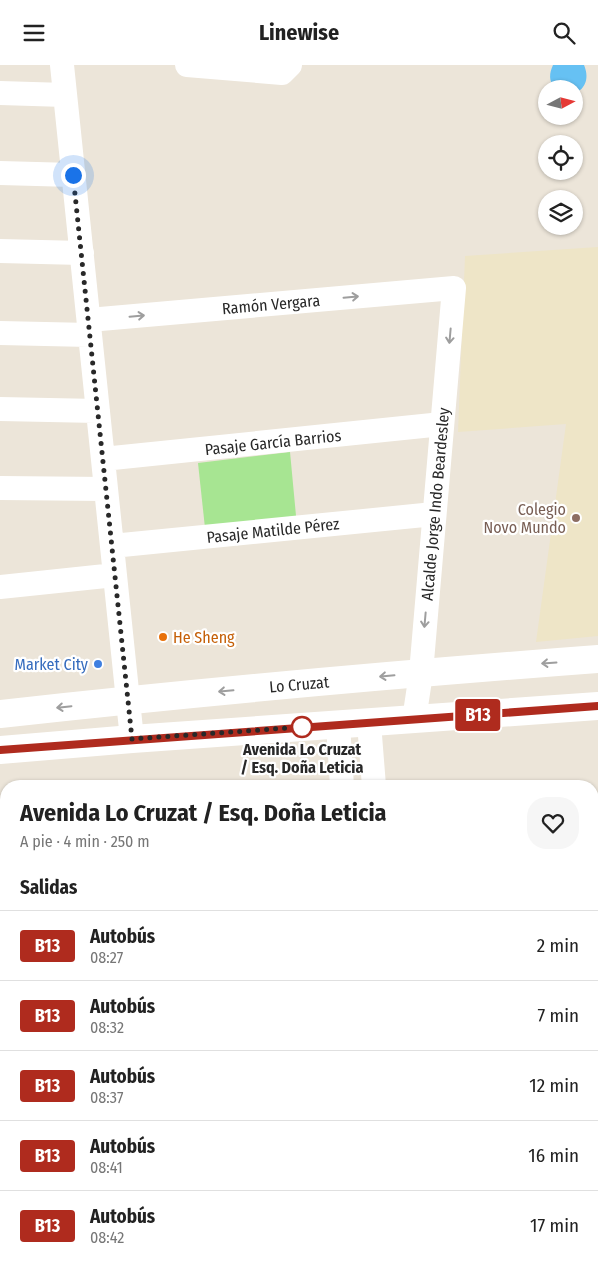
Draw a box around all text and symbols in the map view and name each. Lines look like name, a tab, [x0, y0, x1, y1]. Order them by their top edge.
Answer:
icon: menu	[20, 19, 48, 47]
text: Linewise	[259, 19, 339, 46]
icon: search	[550, 19, 578, 47]
north arrow	[538, 80, 582, 125]
map controls	[538, 80, 583, 235]
button: locate	[538, 135, 583, 180]
your location	[61, 163, 86, 188]
button: layers	[538, 190, 583, 235]
street label: Ramón Vergara	[221, 291, 321, 318]
one-way arrow	[343, 292, 359, 302]
one-way arrow	[129, 311, 145, 320]
one-way arrow	[445, 328, 455, 344]
street label: Alcalde Jorge Indo Beardesley	[418, 406, 453, 601]
street label: Pasaje García Barrios	[204, 426, 342, 459]
place label: Colegio Novo Mundo	[484, 500, 566, 537]
marker: Colegio Novo Mundo	[570, 512, 582, 524]
street label: Pasaje Matilde Pérez	[206, 514, 340, 547]
one-way arrow	[420, 612, 430, 628]
place label: He Sheng	[173, 628, 235, 647]
marker: He Sheng	[157, 631, 169, 643]
place label: Market City	[15, 655, 89, 674]
marker: Market City	[92, 658, 104, 670]
one-way arrow	[542, 659, 558, 668]
one-way arrow	[380, 671, 396, 681]
street label: Lo Cruzat	[268, 672, 330, 697]
one-way arrow	[218, 686, 234, 696]
line badge: B13	[449, 699, 507, 731]
one-way arrow	[56, 702, 72, 712]
text: B13	[465, 704, 491, 726]
marker: Avenida Lo Cruzat / Esq. Doña Leticia	[291, 716, 313, 738]
place label: Avenida Lo Cruzat / Esq. Doña Leticia	[241, 740, 363, 777]
button: heart	[527, 797, 579, 849]
text: Avenida Lo Cruzat / Esq. Doña Leticia	[20, 799, 387, 827]
text: A pie · 4 min · 250 m	[20, 832, 150, 851]
text: Salidas	[20, 876, 77, 899]
text: Autobús	[90, 925, 155, 948]
text: 2 min	[537, 934, 579, 957]
text: B13	[35, 935, 60, 957]
text: 08:27	[90, 948, 123, 967]
text: Autobús	[90, 995, 155, 1018]
text: 7 min	[537, 1004, 579, 1027]
text: B13	[35, 1005, 60, 1027]
text: 08:32	[90, 1018, 124, 1037]
text: Autobús	[90, 1065, 155, 1088]
text: 12 min	[529, 1074, 579, 1097]
text: B13	[35, 1075, 60, 1097]
text: 08:37	[90, 1088, 124, 1107]
text: Autobús	[90, 1135, 155, 1158]
text: 16 min	[528, 1144, 579, 1167]
text: B13	[35, 1145, 60, 1167]
text: 08:41	[90, 1158, 123, 1177]
text: Autobús	[90, 1205, 155, 1228]
text: 17 min	[530, 1214, 579, 1237]
text: B13	[35, 1215, 60, 1237]
text: 08:42	[90, 1228, 124, 1247]

